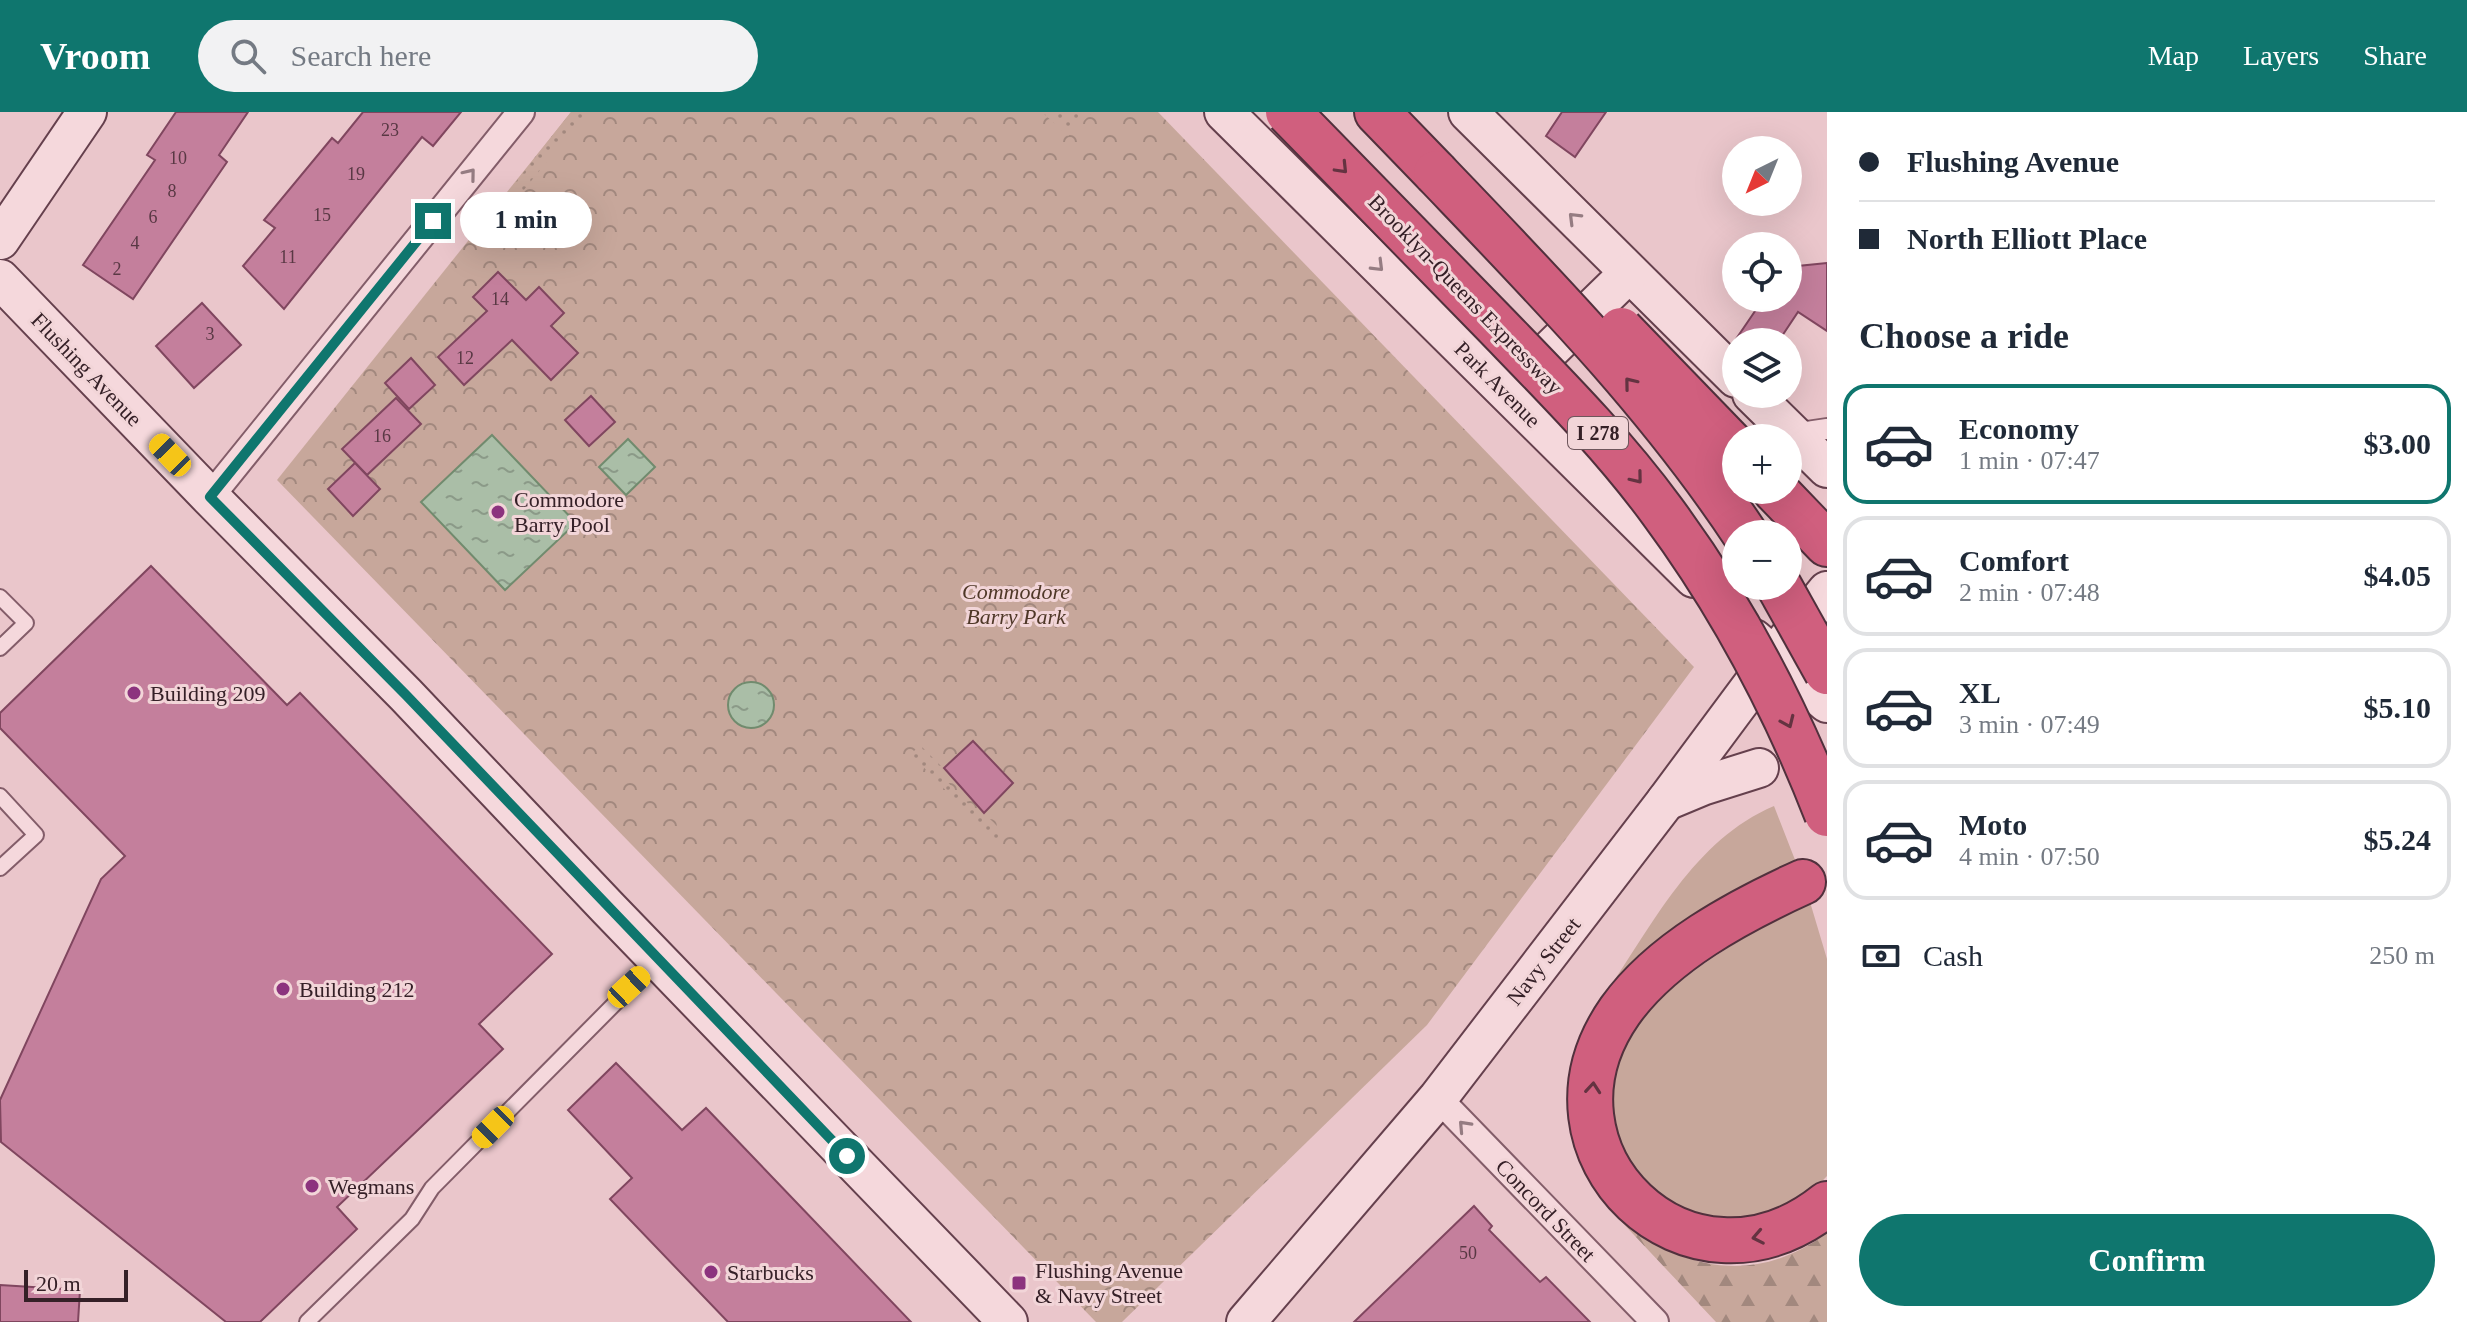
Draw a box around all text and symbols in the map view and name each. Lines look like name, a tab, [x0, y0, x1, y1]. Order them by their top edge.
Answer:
search box	[198, 20, 758, 92]
icon: search	[226, 34, 270, 78]
text: Vroom	[40, 35, 150, 77]
text: Search here	[290, 39, 431, 72]
text: Map	[2148, 40, 2199, 71]
text: Layers	[2243, 40, 2319, 71]
text: Share	[2363, 40, 2427, 71]
house number: 23	[381, 120, 399, 140]
north arrow	[1722, 136, 1802, 216]
map controls	[1722, 136, 1802, 600]
text: Flushing Avenue	[1907, 145, 2119, 178]
house number: 10	[169, 148, 187, 168]
one-way arrow	[1333, 159, 1347, 173]
house number: 19	[347, 164, 365, 184]
one-way arrow	[460, 169, 475, 184]
house number: 8	[168, 181, 177, 201]
street label: Brooklyn-Queens Expressway	[1363, 189, 1568, 400]
callout: 1 min	[461, 193, 593, 249]
route end	[415, 203, 451, 239]
house number: 15	[313, 205, 331, 225]
text: 1 min	[495, 205, 557, 234]
house number: 6	[149, 207, 158, 227]
one-way arrow	[1569, 212, 1583, 227]
text: North Elliott Place	[1907, 222, 2147, 255]
button: locate	[1722, 232, 1802, 312]
house number: 4	[131, 233, 140, 253]
house number: 11	[279, 247, 297, 267]
one-way arrow	[1369, 256, 1383, 271]
house number: 2	[113, 259, 122, 279]
house number: 14	[491, 289, 509, 309]
street label: Flushing Avenue	[26, 307, 147, 431]
text: Choose a ride	[1859, 316, 2069, 356]
house number: 3	[206, 324, 215, 344]
button: layers	[1722, 328, 1802, 408]
street label: Park Avenue	[1449, 336, 1546, 433]
house number: 12	[456, 348, 474, 368]
one-way arrow	[1625, 378, 1640, 392]
icon: car	[1863, 408, 1935, 480]
text: Economy	[1959, 412, 2079, 445]
road number: I 278	[1568, 417, 1628, 449]
button: +	[1722, 424, 1802, 504]
house number: 16	[373, 426, 391, 446]
text: $3.00	[2364, 427, 2431, 460]
car	[145, 429, 195, 481]
text: 1 min · 07:47	[1959, 446, 2100, 475]
one-way arrow	[1627, 469, 1641, 484]
place label: Commodore Barry Pool	[514, 487, 624, 537]
marker: Commodore Barry Pool	[489, 503, 507, 521]
button: −	[1722, 520, 1802, 600]
icon: car	[1863, 540, 1935, 612]
text: Comfort	[1959, 544, 2069, 577]
text: $4.05	[2364, 559, 2431, 592]
text: 2 min · 07:48	[1959, 578, 2100, 607]
park label: Commodore Barry Park	[962, 579, 1070, 629]
icon: car	[1863, 672, 1935, 744]
text: XL	[1959, 676, 2001, 709]
place label: Building 209	[150, 681, 266, 706]
marker: Building 209	[125, 684, 143, 702]
text: $5.10	[2364, 691, 2431, 724]
text: 3 min · 07:49	[1959, 710, 2100, 739]
one-way arrow	[1779, 714, 1795, 728]
icon: car	[1863, 804, 1935, 876]
text: Moto	[1959, 808, 2027, 841]
text: $5.24	[2364, 823, 2431, 856]
text: 4 min · 07:50	[1959, 842, 2100, 871]
street label: Navy Street	[1501, 912, 1585, 1010]
icon: cash	[1859, 934, 1903, 978]
text: Cash	[1923, 939, 1983, 972]
text: 250 m	[2369, 941, 2435, 970]
car	[603, 962, 655, 1012]
place label: Building 212	[299, 977, 415, 1002]
marker: Building 212	[274, 980, 292, 998]
one-way arrow	[1584, 1081, 1601, 1094]
car	[468, 1102, 518, 1152]
one-way arrow	[1459, 1120, 1473, 1135]
route start	[829, 1138, 865, 1174]
street label: Concord Street	[1491, 1154, 1601, 1267]
place label: Wegmans	[328, 1174, 414, 1199]
marker: Wegmans	[303, 1177, 321, 1195]
button: Confirm	[1859, 1214, 2435, 1306]
one-way arrow	[1751, 1228, 1765, 1245]
house number: 50	[1459, 1243, 1477, 1263]
place label: Flushing Avenue & Navy Street	[1035, 1258, 1183, 1308]
place label: Starbucks	[727, 1260, 814, 1285]
marker: Starbucks	[702, 1263, 720, 1281]
scale bar	[24, 1266, 128, 1302]
text: 20 m	[36, 1271, 81, 1296]
marker: Flushing Avenue & Navy Street	[1010, 1274, 1028, 1292]

